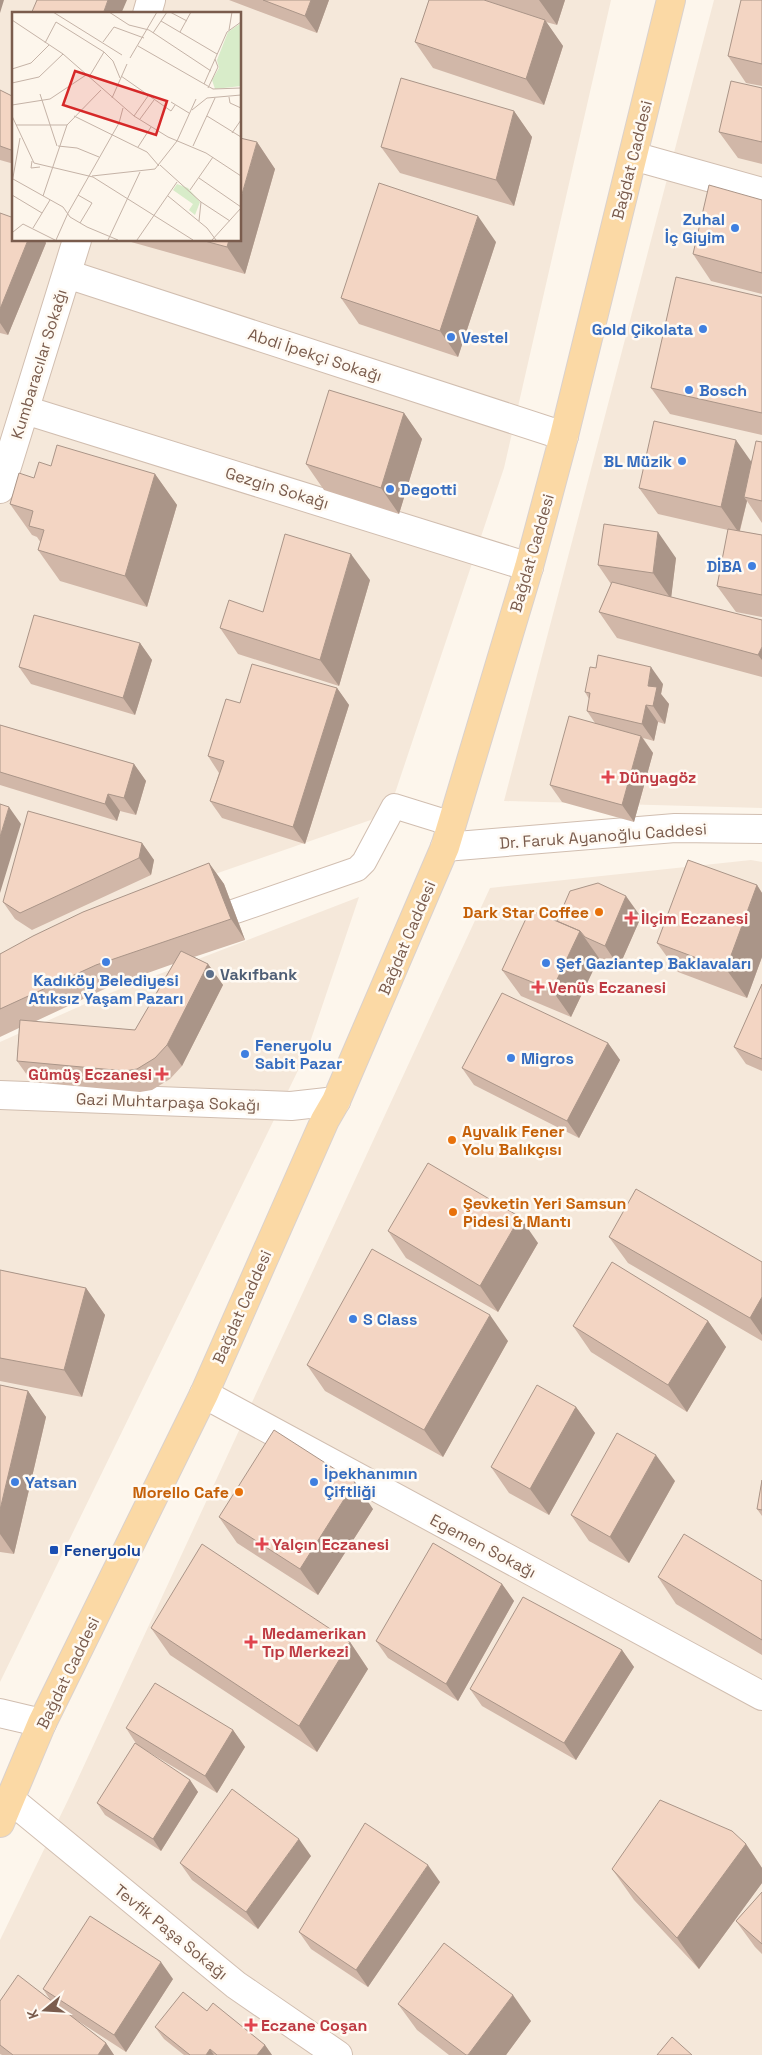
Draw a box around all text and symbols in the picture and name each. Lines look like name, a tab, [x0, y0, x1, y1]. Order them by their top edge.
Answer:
inset map	[12, 12, 241, 241]
street label: Bağdat Caddesi	[607, 98, 657, 222]
place label: Zuhal İç Giyim	[665, 209, 725, 248]
marker: Zuhal İç Giyim	[729, 222, 741, 234]
street label: Kumbaracılar Sokağı	[6, 287, 72, 441]
place label: Gold Çikolata	[592, 319, 693, 340]
street label: Abdi İpekçi Sokağı	[245, 323, 385, 387]
marker: Gold Çikolata	[697, 323, 709, 335]
place label: Vestel	[461, 327, 508, 348]
marker: Vestel	[445, 331, 457, 343]
place label: Bosch	[699, 380, 747, 401]
marker: Bosch	[683, 384, 695, 396]
place label: BL Müzik	[604, 451, 672, 472]
marker: BL Müzik	[676, 455, 688, 467]
street label: Gezgin Sokağı	[223, 462, 331, 514]
place label: Degotti	[400, 479, 457, 500]
marker: Degotti	[384, 483, 396, 495]
street label: Bağdat Caddesi	[505, 491, 559, 615]
place label: DİBA	[706, 556, 742, 577]
marker: DİBA	[746, 560, 758, 572]
place label: Dünyagöz	[619, 767, 696, 788]
marker: Dünyagöz	[601, 770, 615, 784]
street label: Dr. Faruk Ayanoğlu Caddesi	[499, 818, 707, 854]
street label: Bağdat Caddesi	[374, 878, 440, 998]
place label: Dark Star Coffee	[463, 902, 589, 923]
marker: Dark Star Coffee	[593, 906, 605, 918]
place label: İlçim Eczanesi	[641, 908, 748, 929]
marker: İlçim Eczanesi	[625, 912, 637, 924]
place label: Şef Gaziantep Baklavaları	[556, 953, 751, 974]
marker: Kadıköy Belediyesi Atıksız Yaşam Pazarı	[100, 956, 112, 968]
marker: Şef Gaziantep Baklavaları	[540, 957, 552, 969]
place label: Vakıfbank	[220, 964, 297, 985]
marker: Vakıfbank	[204, 968, 216, 980]
place label: Kadıköy Belediyesi Atıksız Yaşam Pazarı	[29, 970, 183, 1009]
place label: Venüs Eczanesi	[548, 977, 666, 998]
marker: Venüs Eczanesi	[532, 981, 544, 993]
place label: Feneryolu Sabit Pazar	[255, 1035, 342, 1074]
marker: Feneryolu Sabit Pazar	[239, 1048, 251, 1060]
place label: Migros	[521, 1048, 574, 1069]
marker: Migros	[505, 1052, 517, 1064]
place label: Gümüş Eczanesi	[28, 1064, 152, 1085]
marker: Gümüş Eczanesi	[156, 1068, 168, 1080]
street label: Gazi Muhtarpaşa Sokağı	[76, 1088, 260, 1116]
place label: Ayvalık Fener Yolu Balıkçısı	[462, 1121, 565, 1160]
marker: Ayvalık Fener Yolu Balıkçısı	[446, 1134, 458, 1146]
place label: Şevketin Yeri Samsun Pidesi & Mantı	[463, 1193, 626, 1232]
marker: Şevketin Yeri Samsun Pidesi & Mantı	[447, 1206, 459, 1218]
street label: Bağdat Caddesi	[208, 1247, 276, 1367]
place label: S Class	[363, 1309, 417, 1330]
marker: S Class	[347, 1313, 359, 1325]
place label: İpekhanımın Çiftliği	[324, 1463, 418, 1502]
place label: Yatsan	[25, 1472, 77, 1493]
marker: Yatsan	[9, 1476, 21, 1488]
marker: İpekhanımın Çiftliği	[308, 1476, 320, 1488]
place label: Morello Cafe	[133, 1482, 229, 1503]
marker: Morello Cafe	[233, 1486, 245, 1498]
street label: Egemen Sokağı	[426, 1509, 540, 1583]
place label: Yalçın Eczanesi	[272, 1534, 389, 1555]
marker: Yalçın Eczanesi	[256, 1538, 268, 1550]
place label: Feneryolu	[64, 1540, 141, 1561]
marker: Feneryolu	[48, 1544, 60, 1556]
street label: Bağdat Caddesi	[32, 1614, 104, 1732]
place label: Medamerikan Tıp Merkezi	[262, 1623, 366, 1662]
marker: Medamerikan Tıp Merkezi	[244, 1635, 258, 1649]
street label: Tevfik Paşa Sokağı	[110, 1880, 232, 1984]
north arrow	[20, 1985, 70, 2035]
text: K	[23, 2007, 43, 2021]
place label: Eczane Coşan	[261, 2015, 367, 2036]
marker: Eczane Coşan	[245, 2019, 257, 2031]

